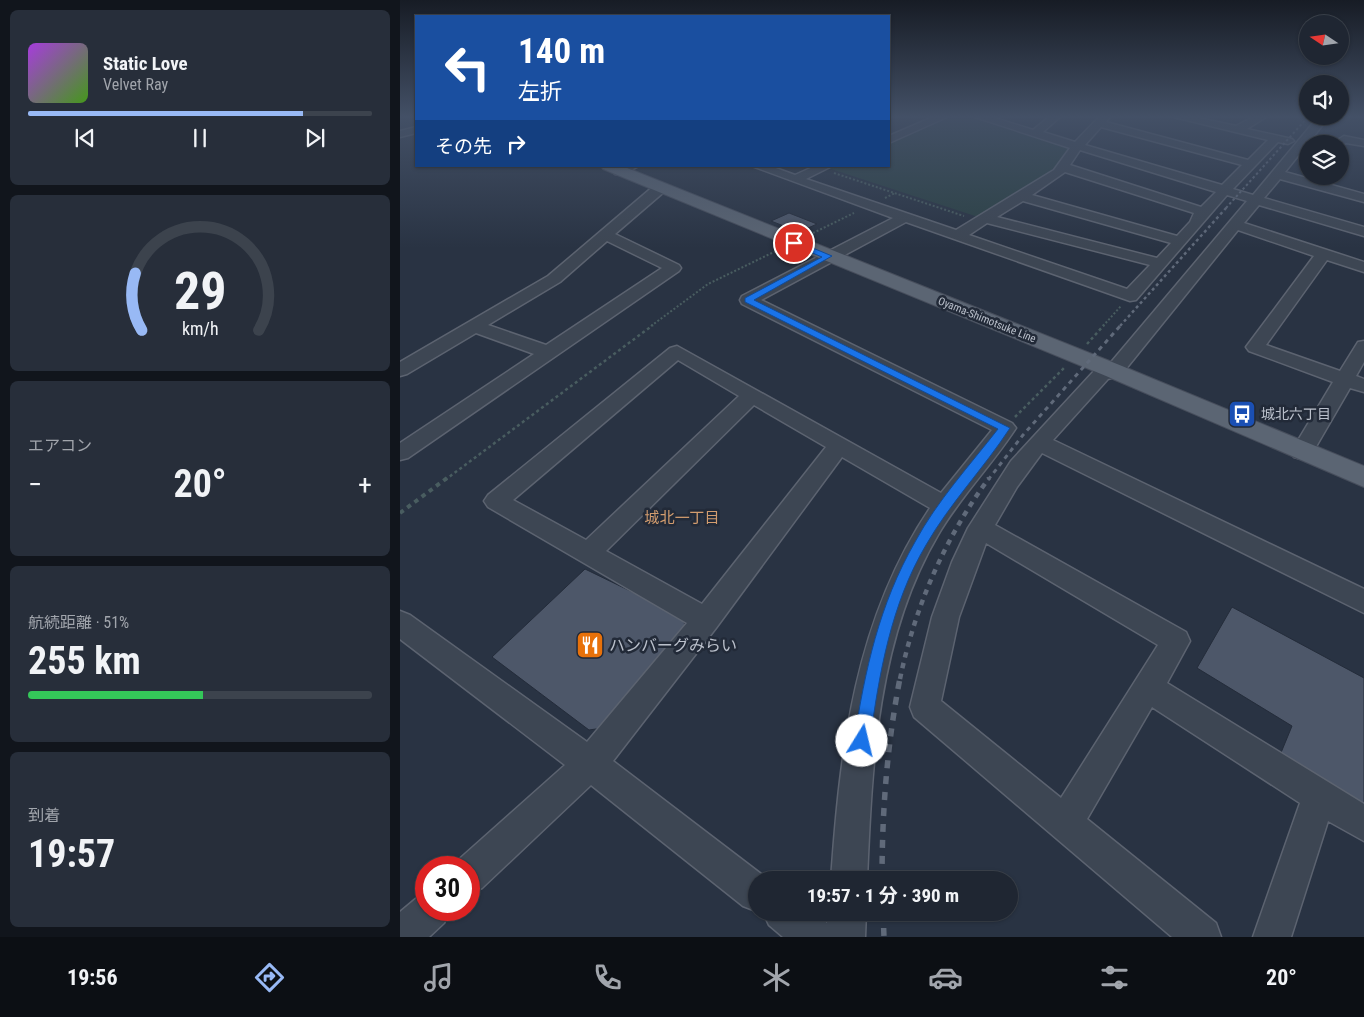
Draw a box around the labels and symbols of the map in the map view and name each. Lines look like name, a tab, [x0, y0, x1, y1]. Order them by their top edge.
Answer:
north arrow	[1299, 15, 1349, 65]
pin	[773, 222, 815, 264]
street label: Oyama-Shimotsuke Line	[936, 294, 1038, 346]
bus stop icon: 城北六丁目	[1227, 399, 1257, 429]
place label: 城北六丁目	[1261, 406, 1331, 422]
district label: 城北一丁目	[644, 509, 720, 527]
restaurant icon: ハンバーグみらい	[575, 630, 605, 660]
place label: ハンバーグみらい	[609, 636, 737, 655]
position arrow	[835, 714, 887, 766]
speed limit sign: 30	[415, 856, 480, 921]

